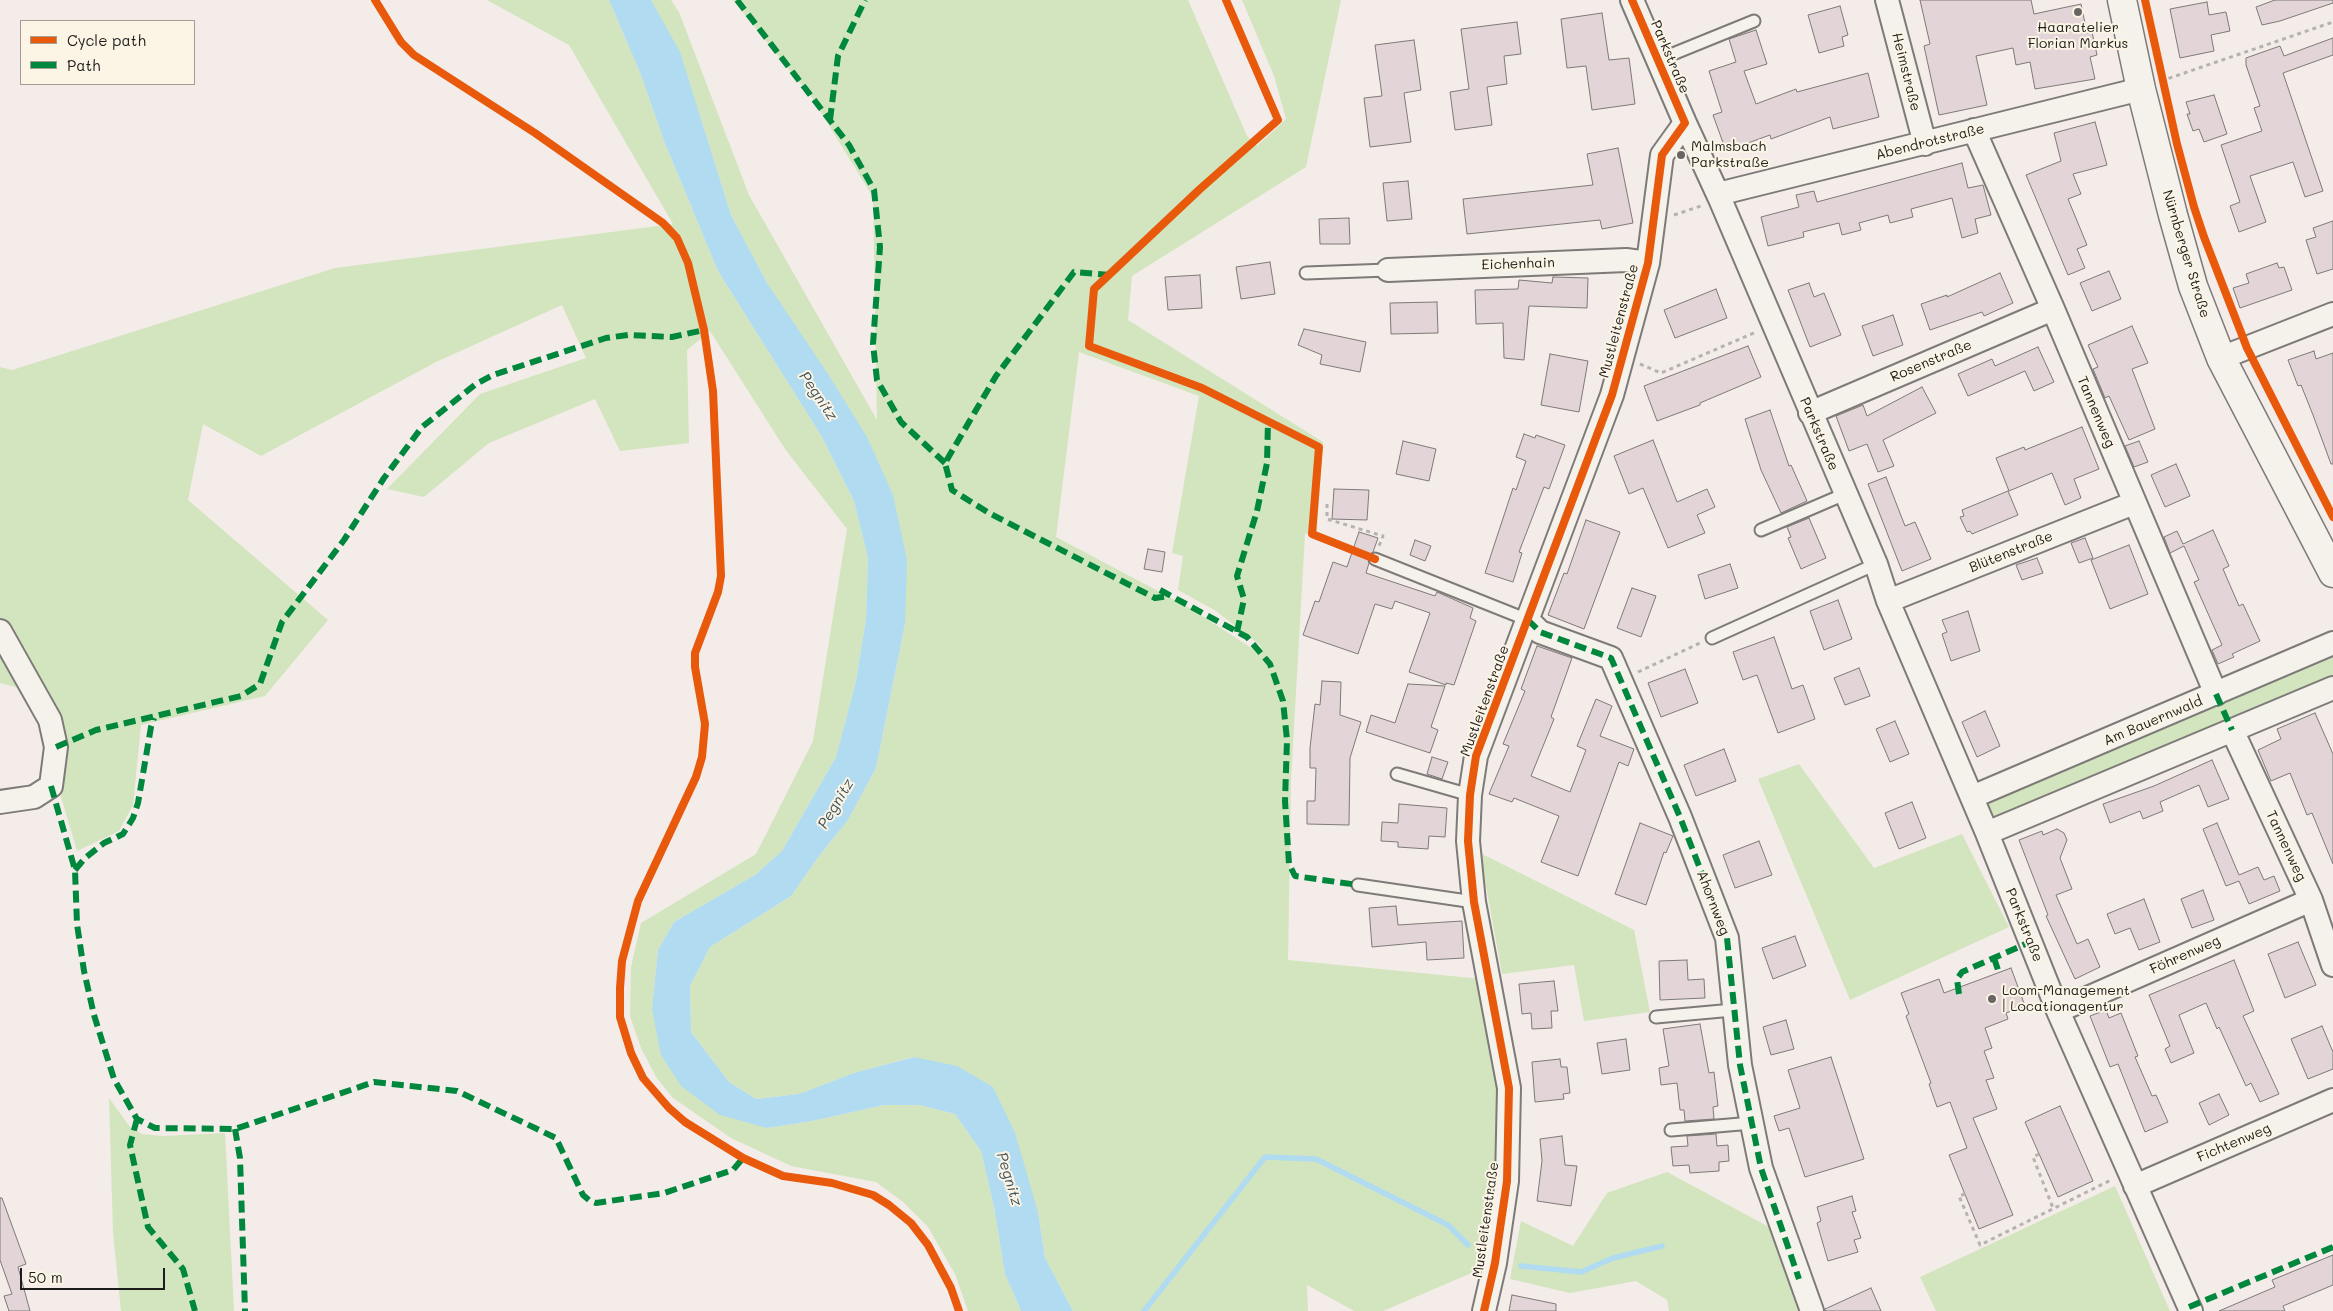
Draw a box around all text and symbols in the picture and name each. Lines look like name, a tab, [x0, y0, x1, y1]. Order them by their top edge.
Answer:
marker: Haaratelier Florian Markus	[2072, 6, 2084, 18]
street label: Parkstraße	[1647, 18, 1693, 96]
legend	[20, 20, 195, 85]
place label: Haaratelier Florian Markus	[2028, 20, 2128, 52]
text: Cycle path	[67, 30, 146, 50]
street label: Heimstraße	[1888, 31, 1924, 113]
text: Path	[67, 55, 101, 75]
street label: Abendrotstraße	[1874, 120, 1986, 164]
place label: Malmsbach Parkstraße	[1691, 139, 1769, 172]
marker: Malmsbach Parkstraße	[1675, 149, 1687, 161]
street label: Nürnberger Straße	[2159, 188, 2213, 320]
street label: Eichenhain	[1481, 254, 1555, 274]
street label: Mustleitenstraße	[1596, 262, 1642, 380]
street label: Rosenstraße	[1888, 336, 1974, 386]
water label: Pegnitz	[795, 368, 841, 424]
street label: Tannenweg	[2073, 374, 2119, 450]
street label: Parkstraße	[1796, 395, 1842, 473]
street label: Blütenstraße	[1967, 528, 2055, 576]
street label: Mustleitenstraße	[1457, 643, 1513, 759]
street label: Am Bauernwald	[2101, 693, 2205, 749]
water label: Pegnitz	[814, 776, 858, 832]
street label: Tannenweg	[2262, 808, 2310, 884]
street label: Ahornweg	[1693, 868, 1733, 938]
street label: Parkstraße	[2002, 886, 2046, 964]
street label: Föhrenweg	[2147, 932, 2223, 978]
place label: Loom-Management | Locationagentur	[2002, 983, 2130, 1016]
marker: Loom-Management | Locationagentur	[1986, 993, 1998, 1005]
street label: Fichtenweg	[2195, 1120, 2273, 1166]
water label: Pegnitz	[992, 1150, 1026, 1208]
street label: Mustleitenstraße	[1470, 1161, 1502, 1279]
scale bar	[22, 1258, 168, 1290]
text: 50 m	[28, 1267, 63, 1287]

